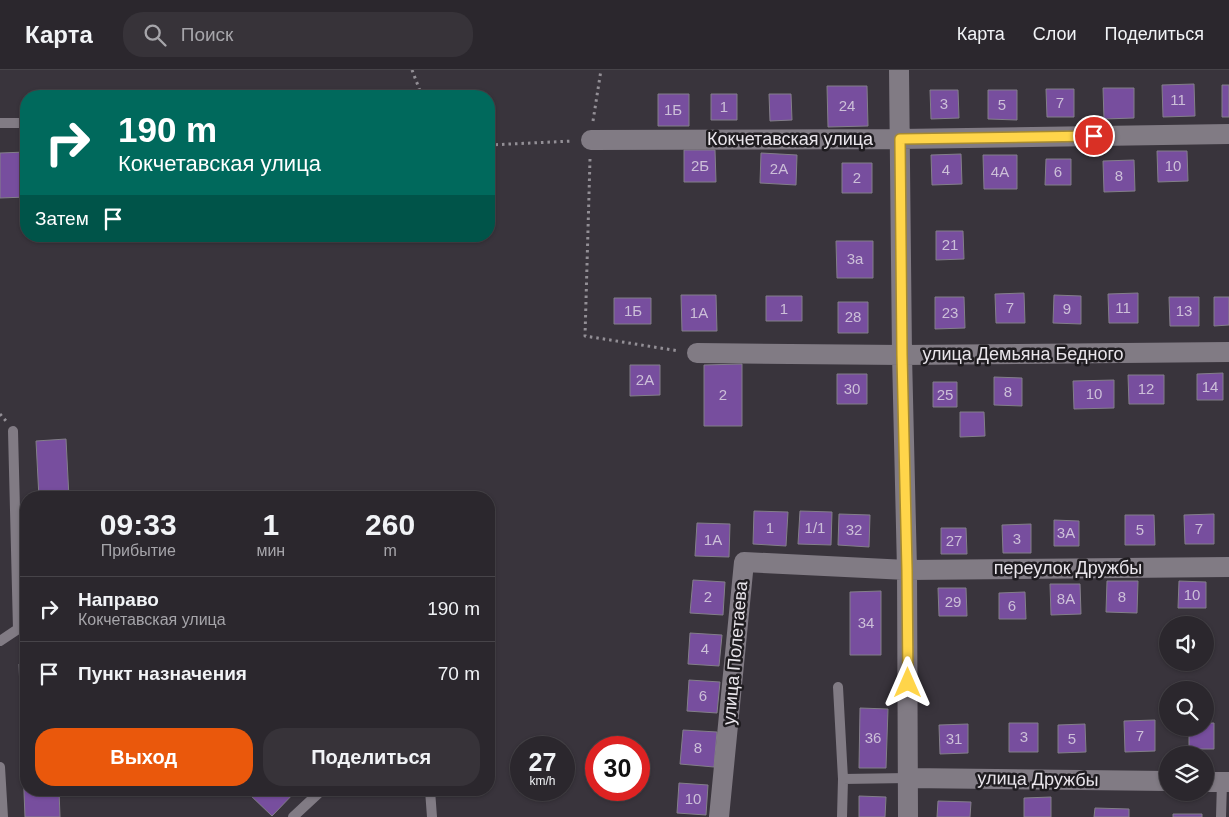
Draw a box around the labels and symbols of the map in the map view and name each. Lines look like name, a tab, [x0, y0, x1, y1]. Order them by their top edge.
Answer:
house number: 11	[1170, 91, 1186, 108]
house number: 7	[1056, 94, 1064, 111]
house number: 3	[940, 95, 948, 112]
house number: 5	[998, 96, 1006, 113]
house number: 24	[839, 97, 855, 114]
house number: 1	[720, 98, 728, 115]
house number: 1Б	[664, 101, 682, 118]
pin	[1073, 115, 1115, 157]
street label: Кокчетавская улица	[707, 129, 874, 149]
house number: 2Б	[691, 157, 709, 174]
house number: 10	[1165, 157, 1181, 174]
house number: 2А	[770, 160, 788, 177]
house number: 4	[942, 161, 950, 178]
house number: 4А	[991, 163, 1009, 180]
house number: 6	[1054, 163, 1062, 180]
house number: 8	[1115, 167, 1123, 184]
house number: 2	[853, 169, 861, 186]
house number: 21	[942, 236, 958, 253]
house number: 3а	[847, 250, 864, 267]
house number: 7	[1006, 299, 1014, 316]
house number: 11	[1115, 299, 1131, 316]
house number: 1	[780, 300, 788, 317]
house number: 9	[1063, 300, 1071, 317]
house number: 1Б	[624, 302, 642, 319]
house number: 13	[1176, 302, 1192, 319]
house number: 1А	[690, 304, 708, 321]
house number: 23	[942, 304, 958, 321]
house number: 28	[845, 308, 861, 325]
street label: улица Демьяна Бедного	[922, 344, 1124, 364]
house number: 2А	[636, 371, 654, 388]
house number: 14	[1202, 378, 1218, 395]
house number: 30	[844, 380, 860, 397]
house number: 12	[1138, 380, 1154, 397]
house number: 8	[1004, 383, 1012, 400]
house number: 10	[1086, 385, 1102, 402]
house number: 2	[719, 386, 727, 403]
house number: 25	[937, 386, 953, 403]
house number: 1	[766, 519, 774, 536]
house number: 1/1	[805, 519, 825, 536]
house number: 7	[1195, 520, 1203, 537]
house number: 32	[846, 521, 862, 538]
house number: 5	[1136, 521, 1144, 538]
house number: 3А	[1057, 524, 1075, 541]
house number: 3	[1013, 530, 1021, 547]
house number: 1А	[704, 531, 722, 548]
house number: 27	[946, 532, 962, 549]
street label: переулок Дружбы	[994, 558, 1142, 578]
street label: улица Полетаева	[719, 579, 751, 726]
house number: 10	[1184, 586, 1200, 603]
house number: 2	[704, 588, 712, 605]
house number: 8	[1118, 588, 1126, 605]
house number: 8А	[1057, 590, 1075, 607]
house number: 29	[945, 593, 961, 610]
house number: 6	[1008, 597, 1016, 614]
house number: 34	[858, 614, 874, 631]
house number: 4	[701, 640, 709, 657]
position arrow	[881, 656, 933, 708]
house number: 6	[699, 687, 707, 704]
house number: 7	[1136, 727, 1144, 744]
house number: 3	[1020, 728, 1028, 745]
house number: 36	[865, 729, 881, 746]
house number: 31	[946, 730, 962, 747]
house number: 5	[1068, 730, 1076, 747]
speed limit sign: 30	[585, 736, 650, 801]
house number: 8	[694, 739, 702, 756]
street label: улица Дружбы	[977, 768, 1099, 790]
house number: 10	[685, 790, 701, 807]

